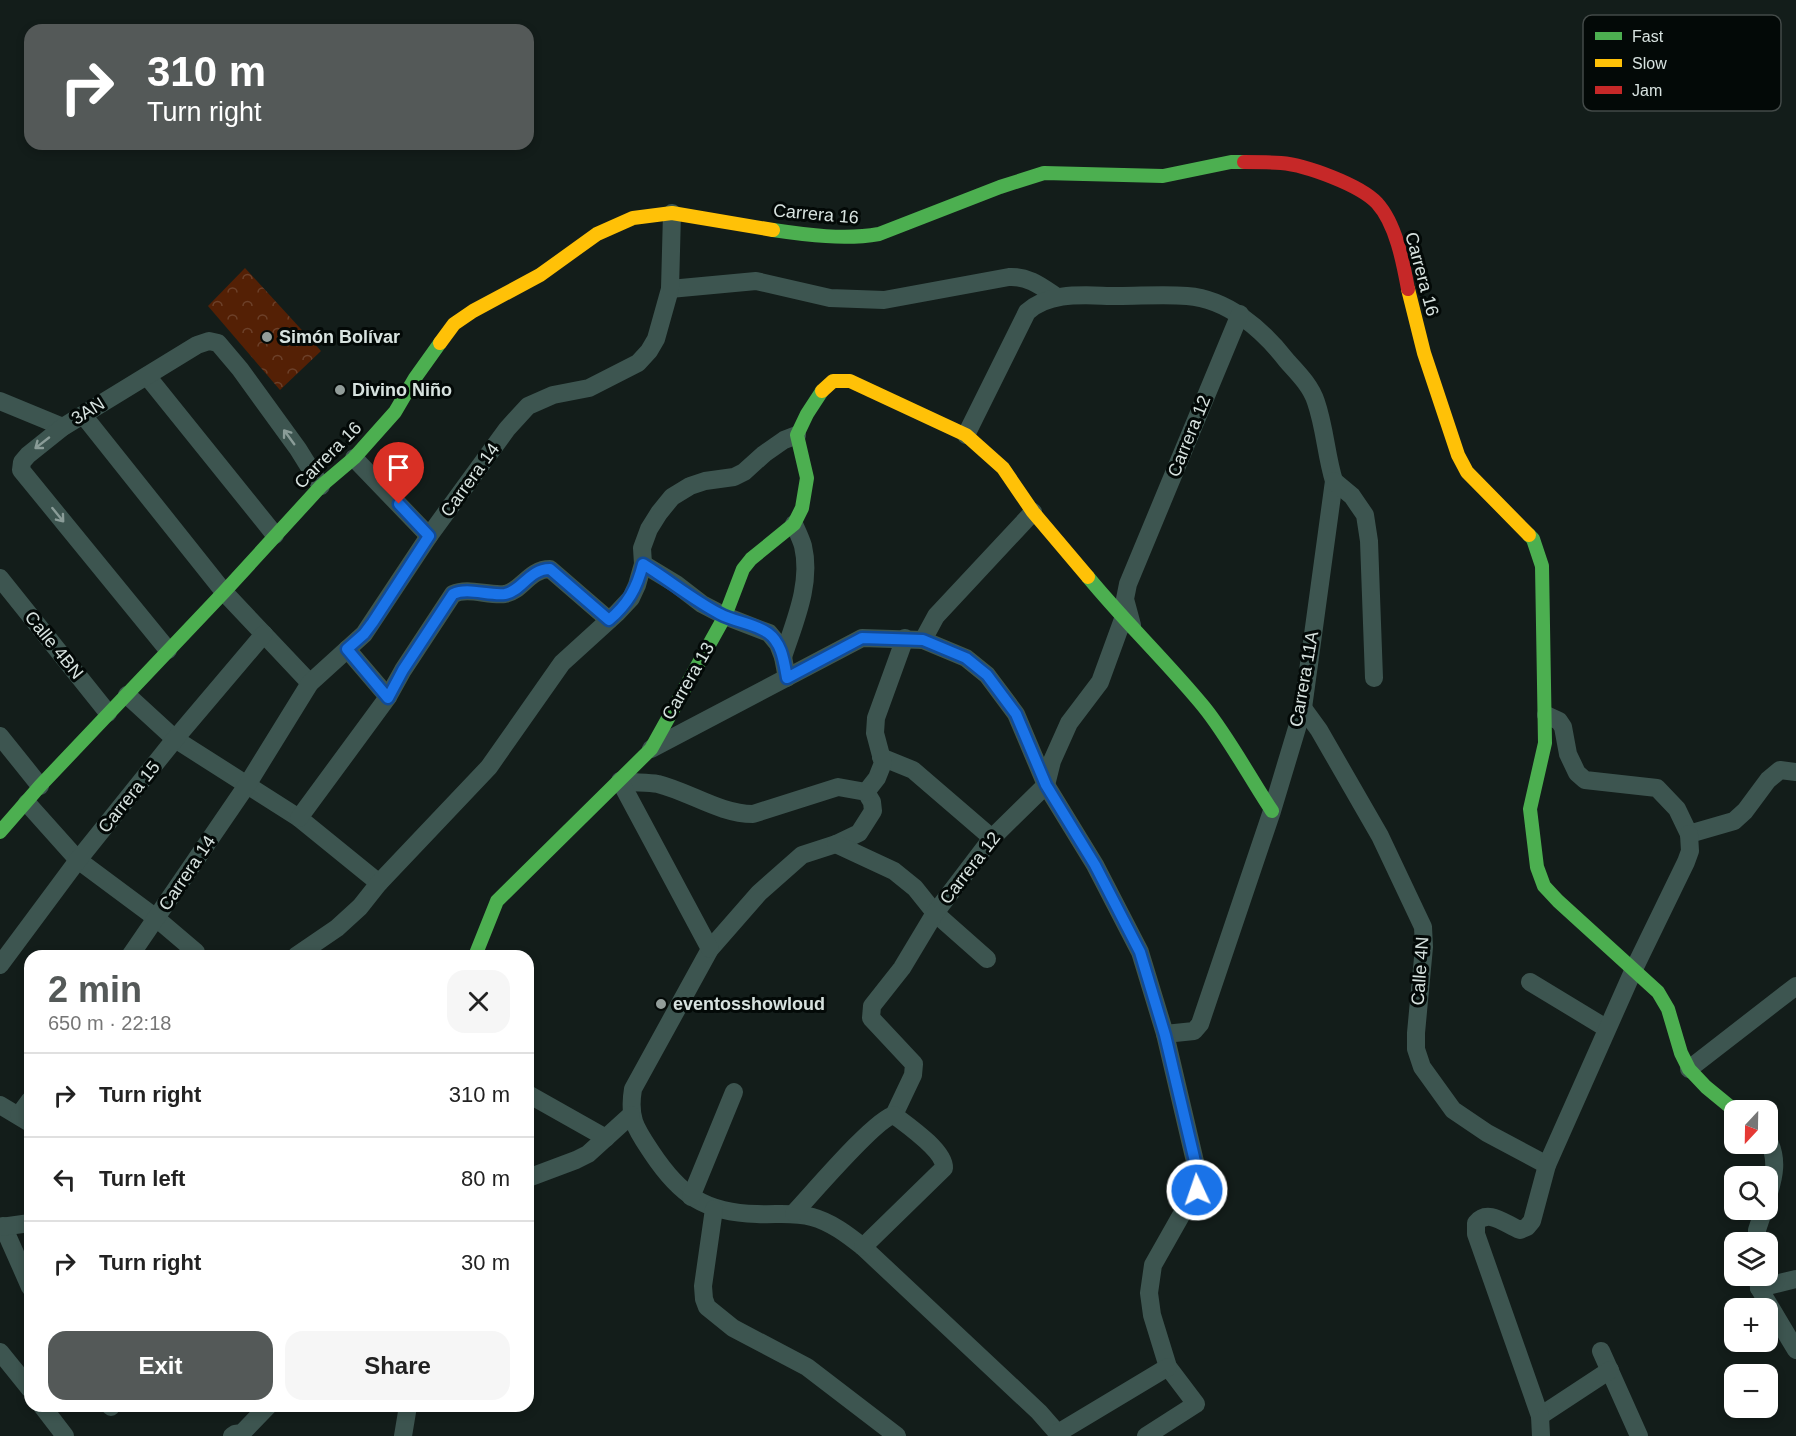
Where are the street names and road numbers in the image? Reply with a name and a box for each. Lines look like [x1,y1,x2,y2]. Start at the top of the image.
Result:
street label: Carrera 16 [772,200,860,228]
street label: Carrera 16 [1401,230,1443,318]
street label: Carrera 12 [1164,392,1214,480]
street label: 3AN [68,393,108,429]
street label: Carrera 16 [291,418,365,492]
street label: Carrera 14 [437,439,503,521]
street label: Calle 4BN [21,607,87,683]
street label: Carrera 11A [1286,630,1322,728]
street label: Carrera 13 [658,639,718,723]
street label: Carrera 15 [94,757,164,837]
street label: Carrera 12 [936,828,1004,908]
street label: Carrera 14 [155,832,219,914]
street label: Calle 4N [1408,936,1432,1006]

